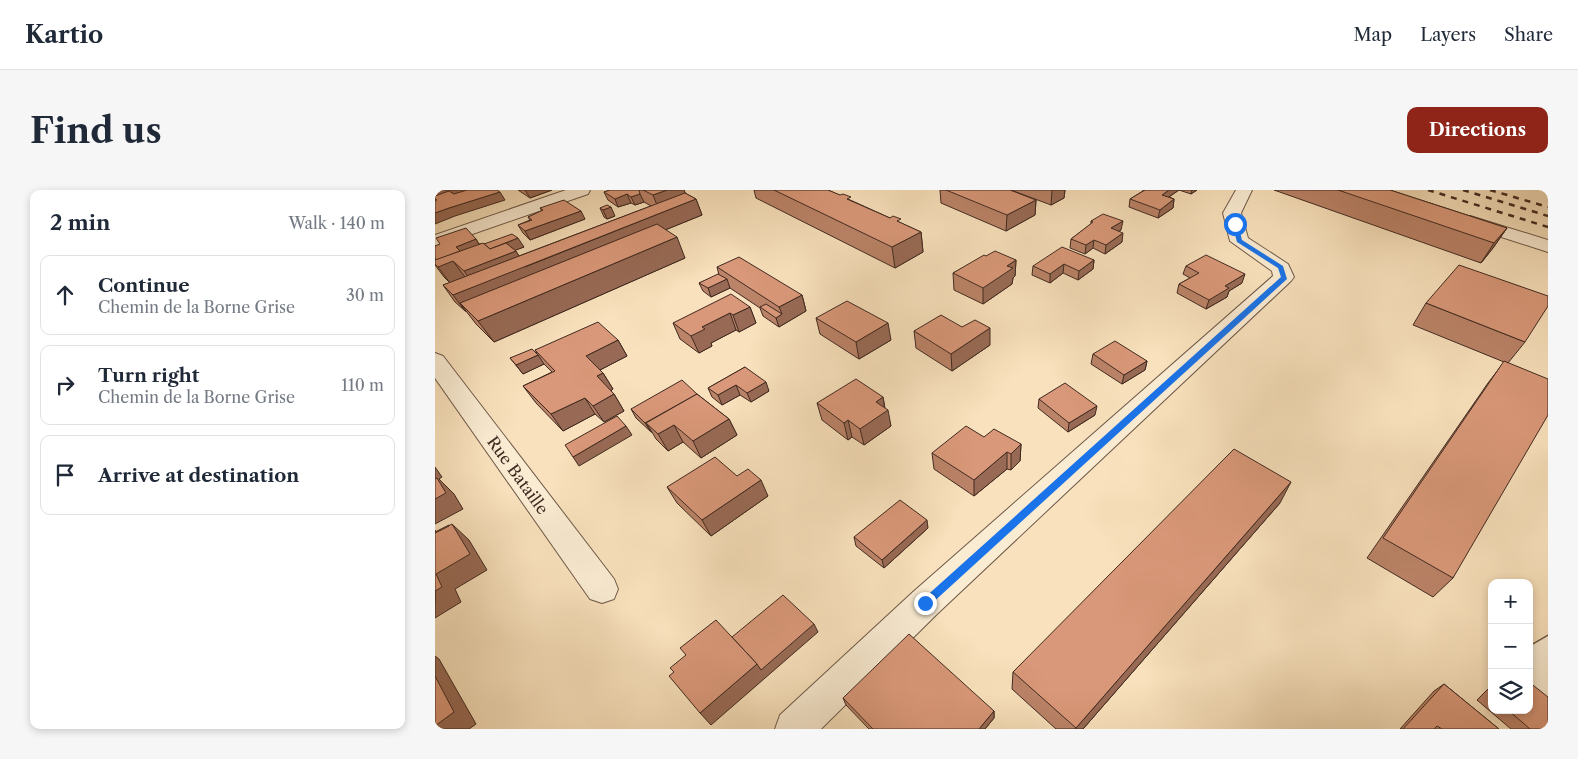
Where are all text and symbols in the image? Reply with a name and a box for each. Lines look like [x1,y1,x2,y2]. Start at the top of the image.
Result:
text: Kartio [25,20,103,49]
text: Map [1354,24,1392,46]
text: Layers [1420,24,1476,46]
text: Share [1504,24,1553,46]
button: Directions [1407,107,1548,153]
text: Find us [30,109,162,152]
text: 2 min [50,210,110,235]
text: Walk · 140 m [288,213,385,233]
route start [1224,213,1247,236]
text: Continue [98,274,190,297]
icon: ahead [51,281,79,309]
text: 30 m [346,285,384,305]
text: Chemin de la Borne Grise [98,297,295,317]
text: Turn right [98,364,199,387]
icon: right [51,371,79,399]
text: 110 m [341,375,384,395]
text: Chemin de la Borne Grise [98,387,295,407]
street label: Rue Bataille [483,432,553,518]
icon: arrive [51,461,79,489]
text: Arrive at destination [98,464,299,487]
map controls [1488,579,1533,714]
button: + [1488,579,1533,624]
route end [914,592,937,615]
button: − [1488,624,1533,669]
button: layers [1488,669,1533,714]

